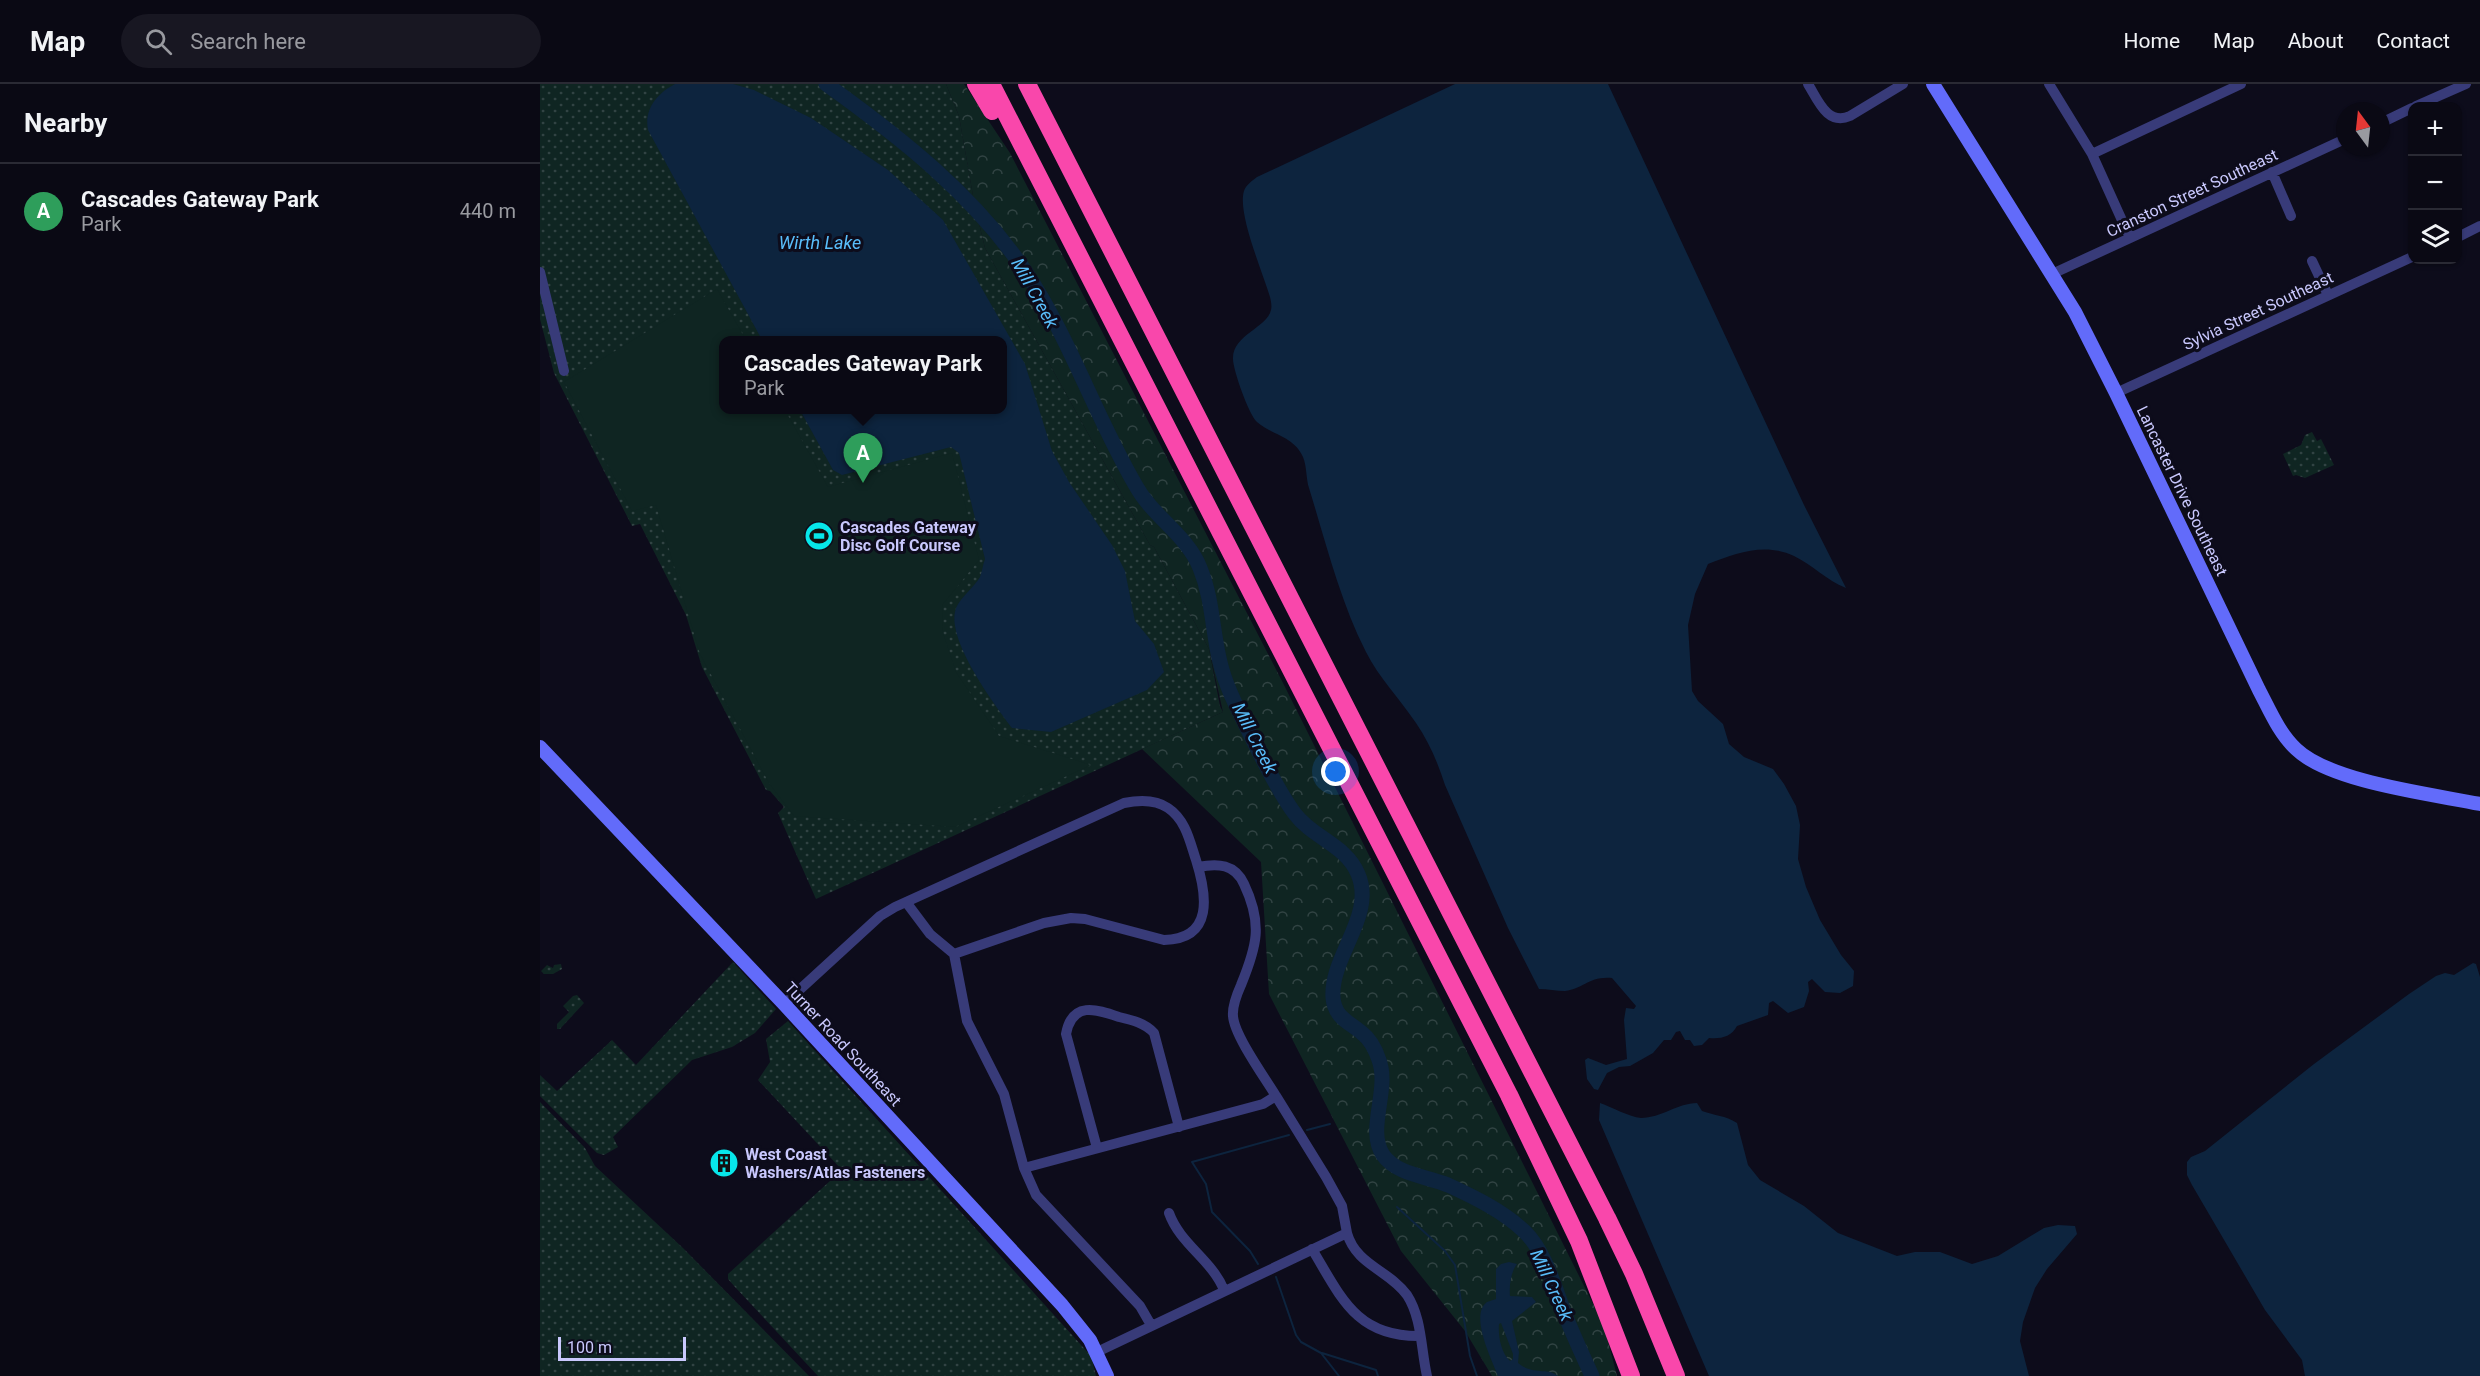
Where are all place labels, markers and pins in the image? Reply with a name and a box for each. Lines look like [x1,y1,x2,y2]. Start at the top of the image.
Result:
pin: A [844,434,882,483]
place label: Cascades Gateway Disc Golf Course [840,518,977,555]
sports icon: Cascades Gateway Disc Golf Course [803,520,835,552]
place label: West Coast Washers/Atlas Fasteners [745,1145,925,1182]
building icon: West Coast Washers/Atlas Fasteners [708,1147,740,1179]

